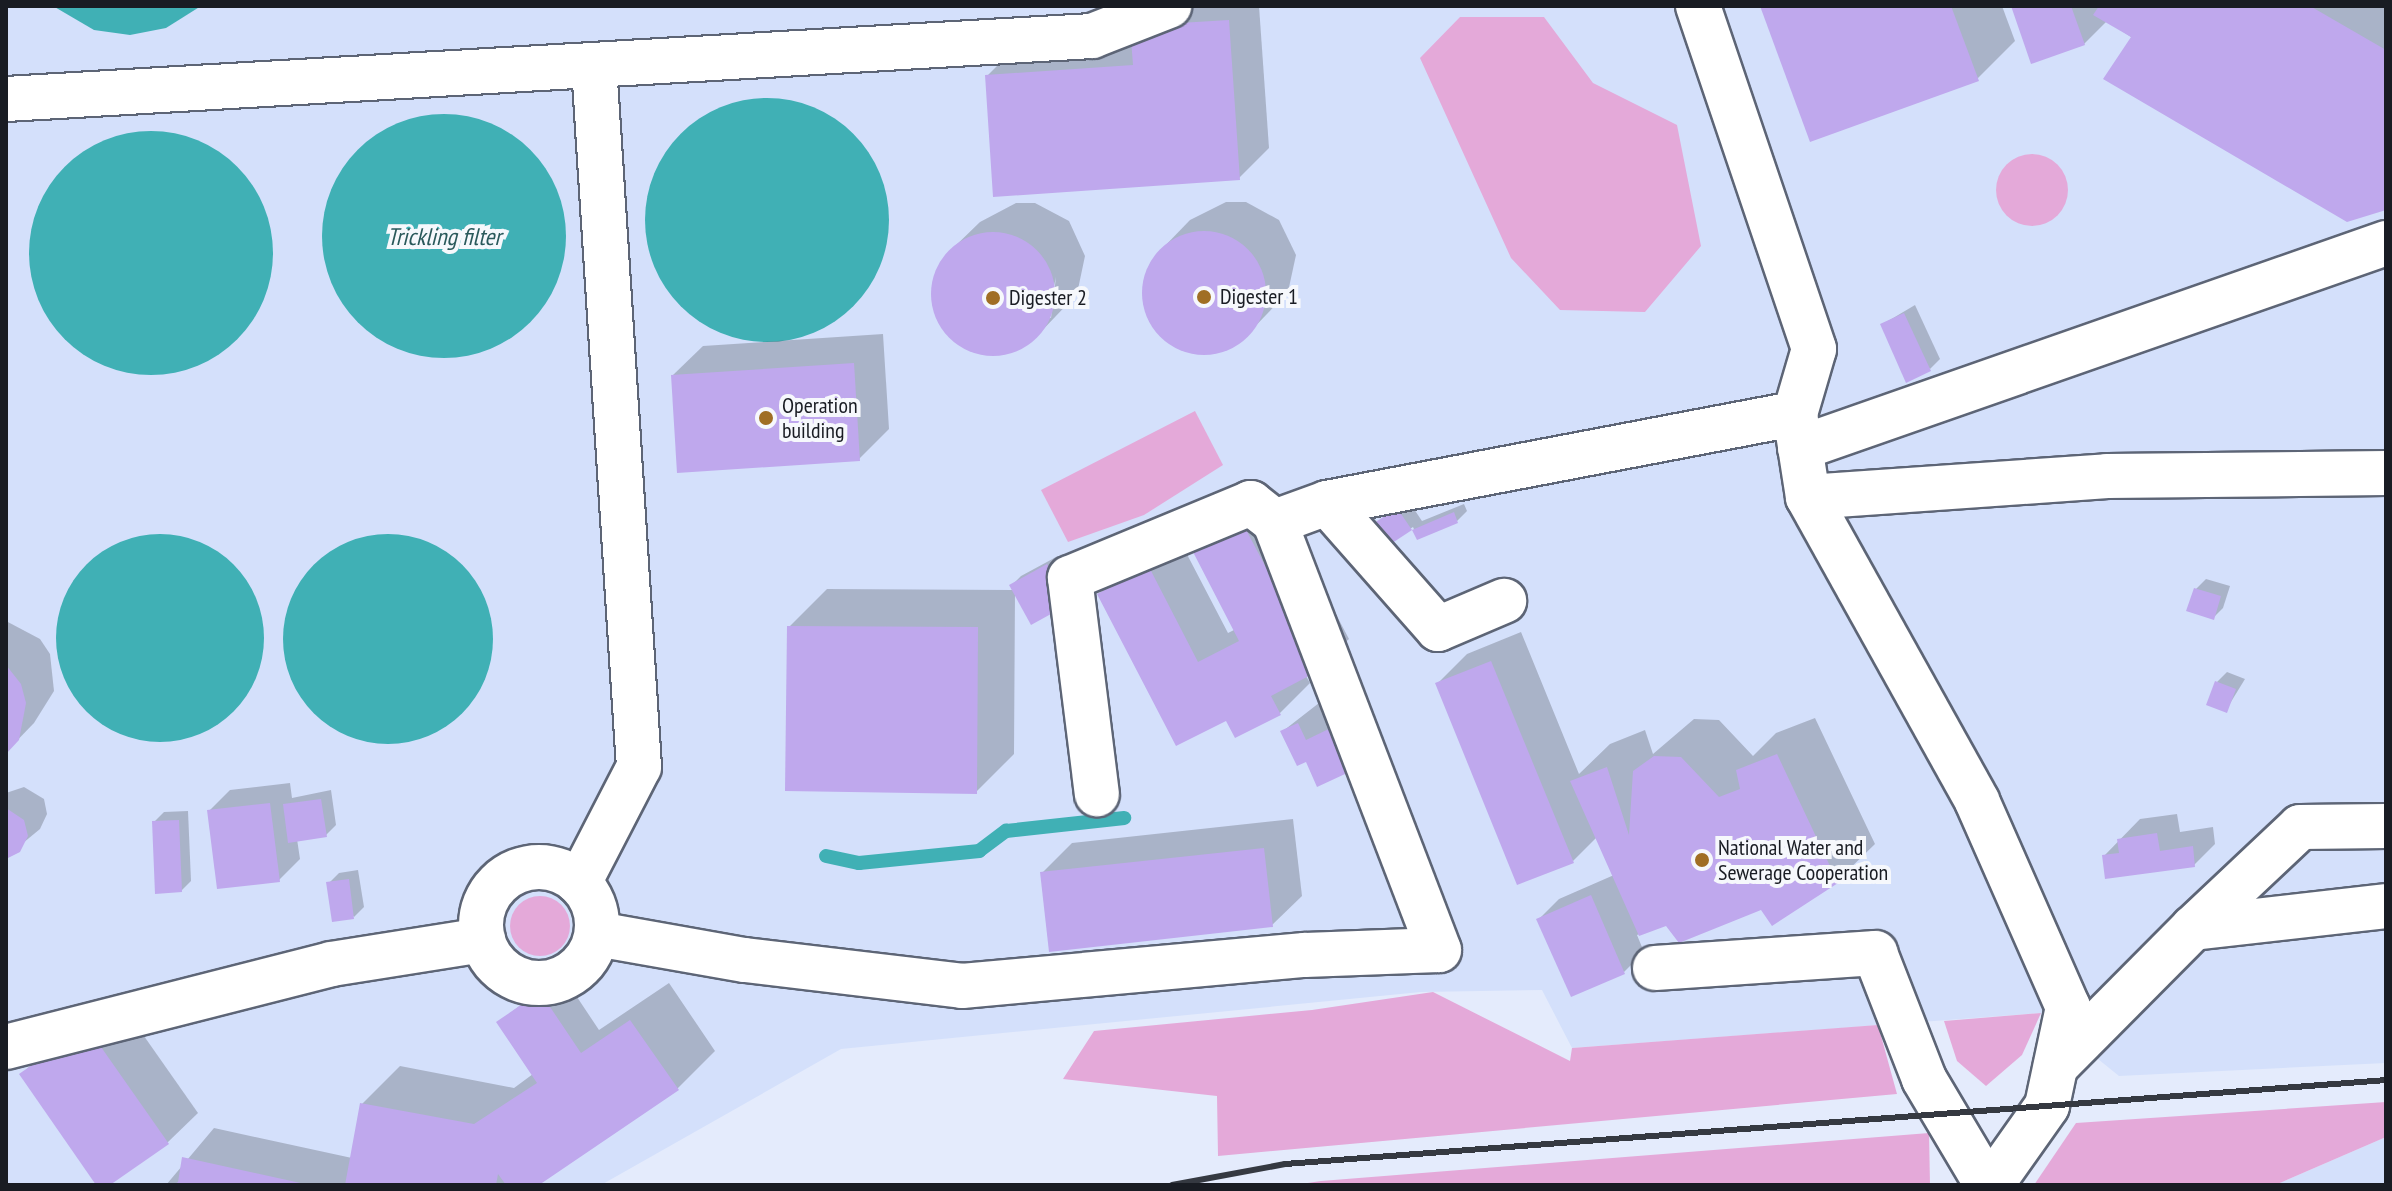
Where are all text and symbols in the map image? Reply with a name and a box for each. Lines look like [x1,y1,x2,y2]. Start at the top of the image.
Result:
water label: Trickling filter [387,223,501,251]
place label: Digester 1 [1220,284,1298,310]
place label: Digester 2 [1009,285,1087,311]
marker: Digester 1 [1195,288,1213,306]
marker: Digester 2 [984,289,1002,307]
place label: Operation building [782,392,858,444]
marker: Operation building [757,409,775,427]
place label: National Water and Sewerage Cooperation [1718,834,1888,886]
marker: National Water and Sewerage Cooperation [1693,851,1711,869]

